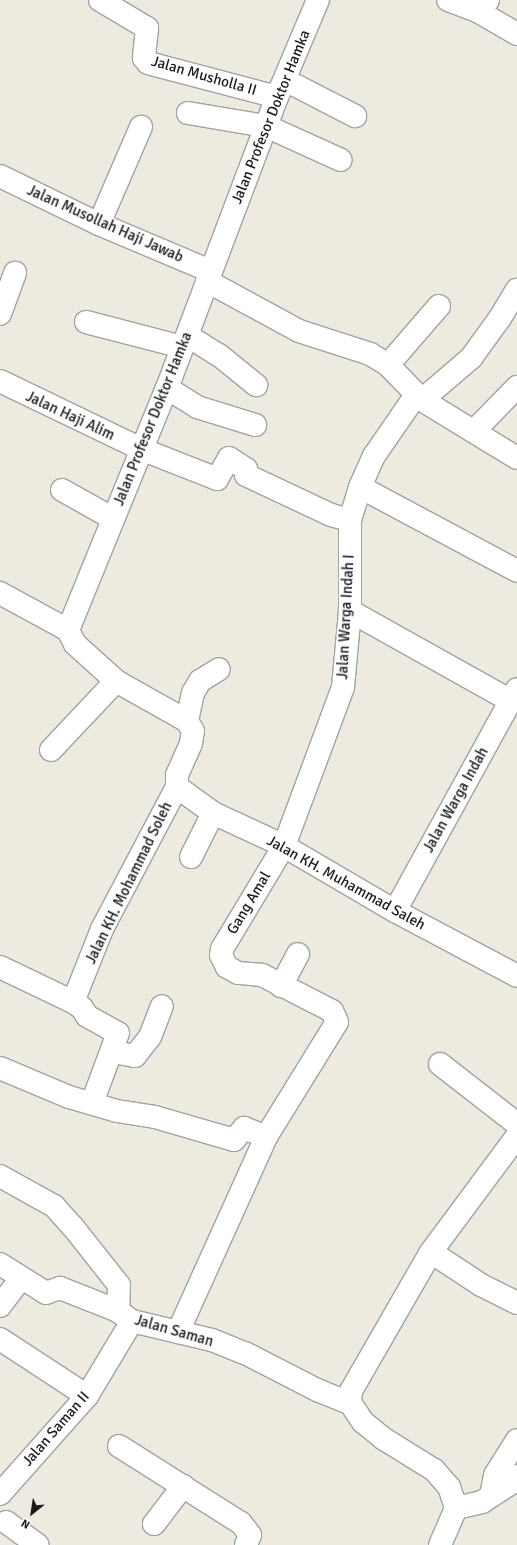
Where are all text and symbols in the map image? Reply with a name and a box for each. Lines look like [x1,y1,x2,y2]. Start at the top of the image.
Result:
street label: Jalan Profesor Doktor Hamka [228,27,314,207]
street label: Jalan Musholla II [149,52,259,100]
street label: Jalan Musollah Haji Jawab [24,181,186,267]
street label: Jalan Profesor Doktor Hamka [110,329,196,509]
street label: Jalan Haji Alim [23,388,117,444]
street label: Jalan Warga Indah I [334,554,358,680]
street label: Jalan Warga Indah [420,744,492,856]
street label: Jalan KH. Mohammad Soleh [82,799,176,967]
street label: Jalan KH. Muhammad Saleh [264,832,428,934]
street label: Gang Amal [223,868,275,938]
street label: Jalan Saman [133,1311,215,1351]
street label: Jalan Saman II [19,1388,93,1470]
north arrow [12,1493,52,1533]
text: N [19,1516,32,1531]

